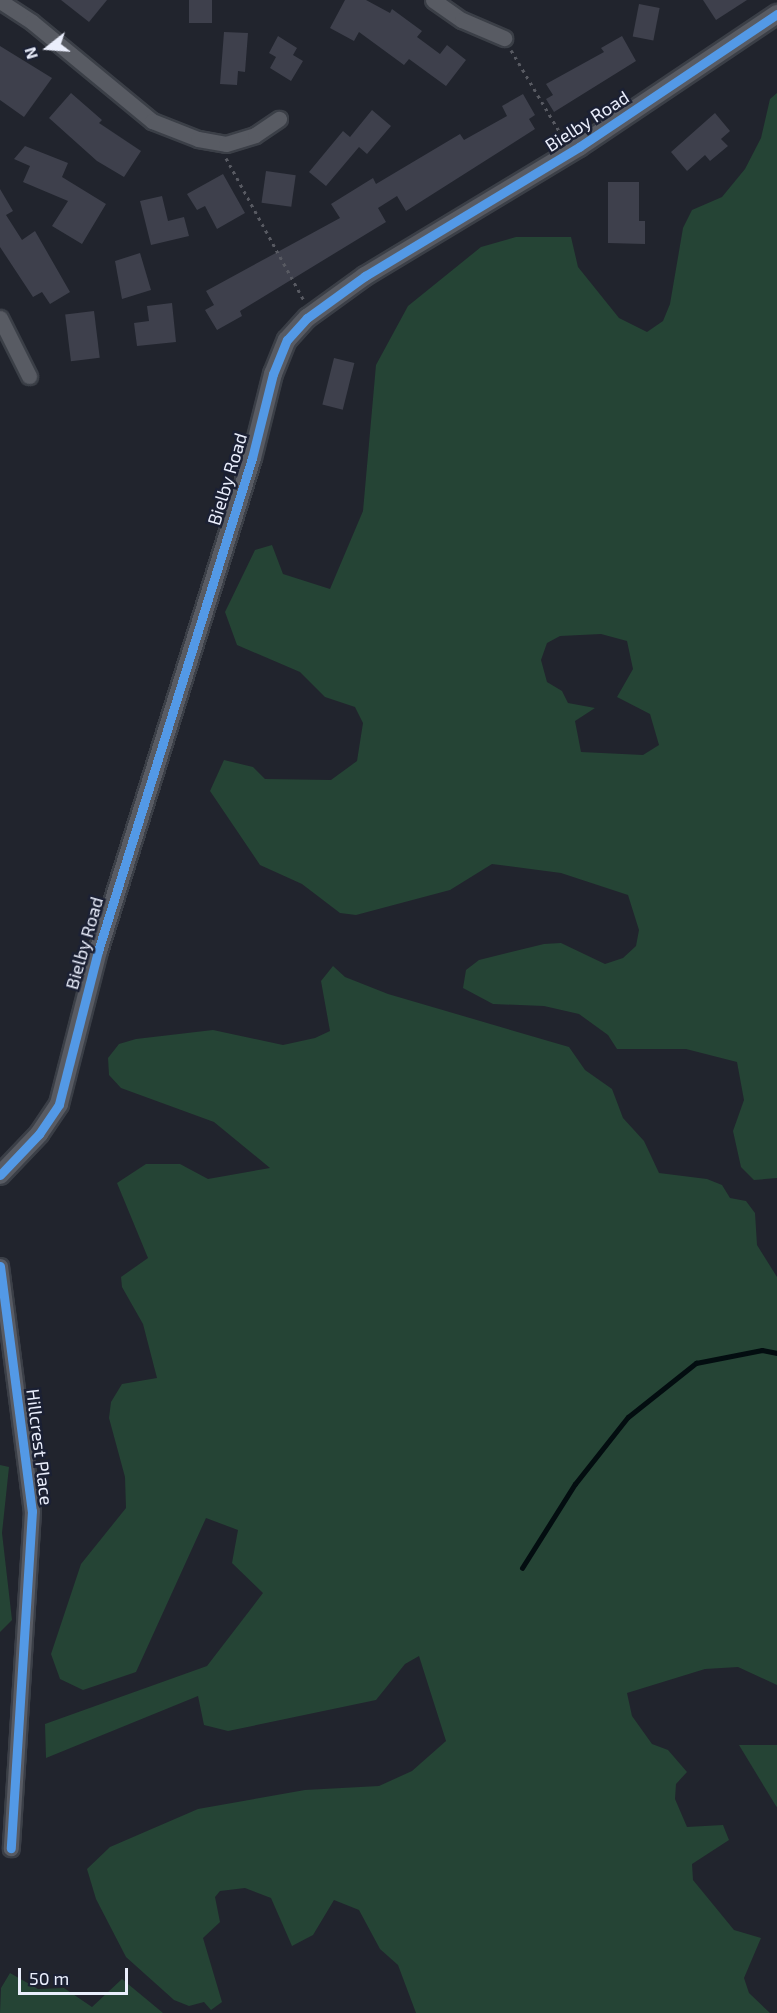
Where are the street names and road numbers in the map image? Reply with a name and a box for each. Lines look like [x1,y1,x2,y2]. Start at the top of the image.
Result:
street label: Bielby Road [541,86,633,156]
street label: Bielby Road [203,430,251,528]
street label: Bielby Road [60,894,108,992]
street label: Hillcrest Place [22,1388,58,1506]

